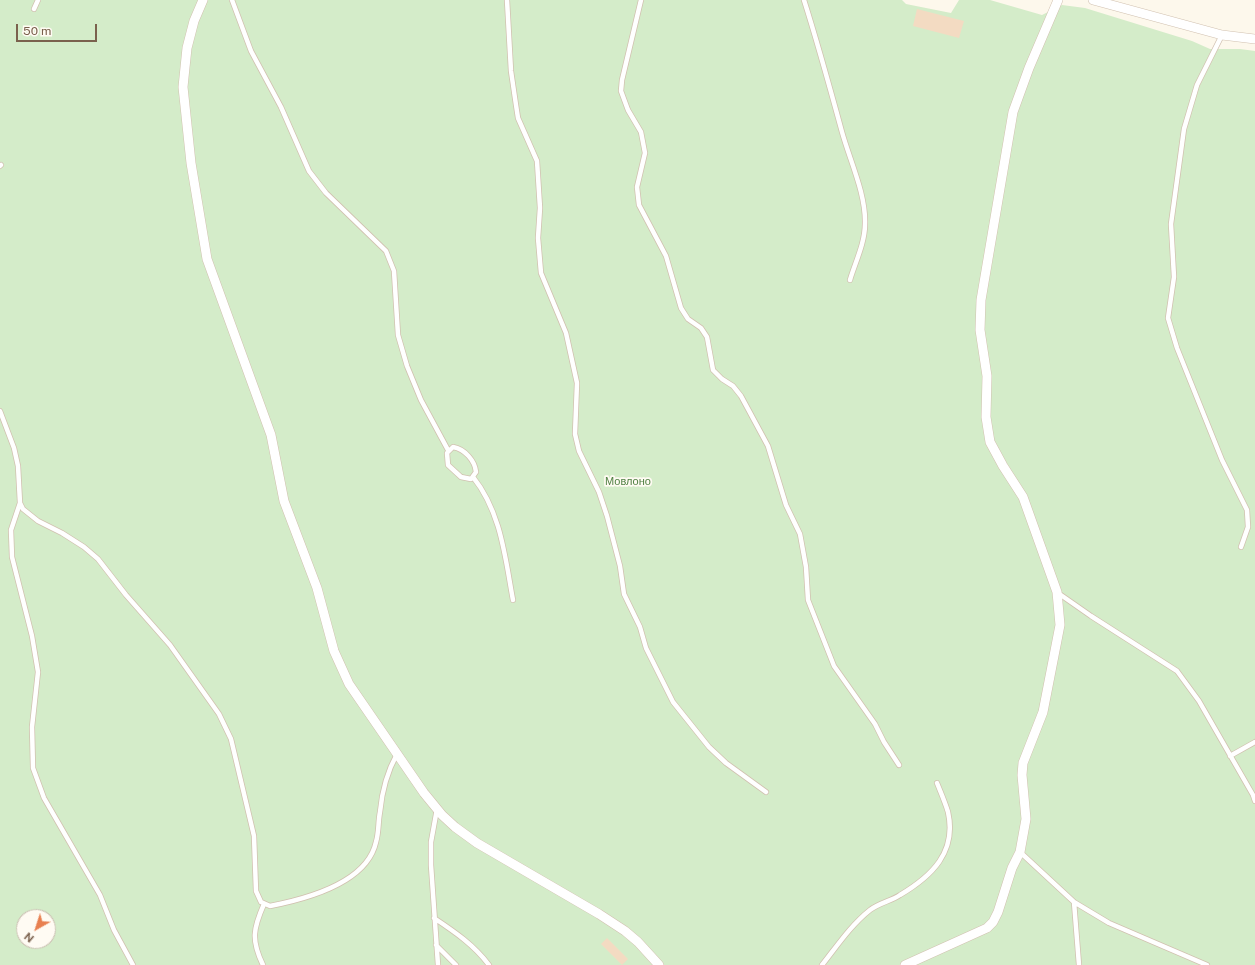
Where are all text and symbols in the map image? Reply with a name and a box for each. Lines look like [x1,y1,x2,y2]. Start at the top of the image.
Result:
scale bar [18,16,99,42]
text: 50 m [23,24,51,38]
park label: Мовлоно [605,475,651,489]
north arrow [16,909,56,949]
text: N [22,930,36,945]

